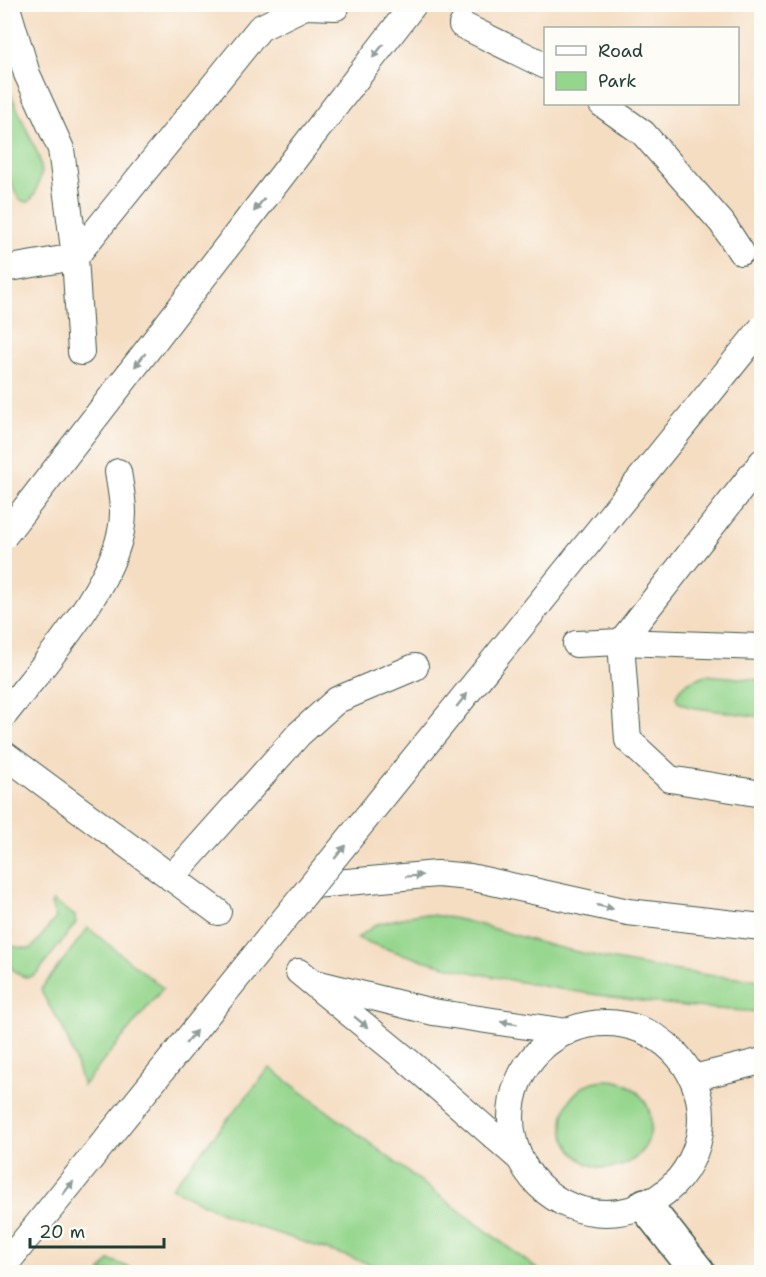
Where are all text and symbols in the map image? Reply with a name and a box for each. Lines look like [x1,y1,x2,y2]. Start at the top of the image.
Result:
legend [544,27,739,105]
text: Road [598,39,643,63]
one-way arrow [372,43,385,59]
text: Park [598,69,637,93]
one-way arrow [254,198,266,213]
one-way arrow [135,352,147,367]
one-way arrow [455,693,467,708]
one-way arrow [333,845,345,860]
one-way arrow [404,871,423,881]
one-way arrow [596,903,614,913]
one-way arrow [353,1015,368,1027]
one-way arrow [499,1018,518,1027]
one-way arrow [184,1029,197,1045]
one-way arrow [61,1180,74,1196]
scale bar [30,1211,164,1249]
text: 20 m [39,1220,85,1244]

